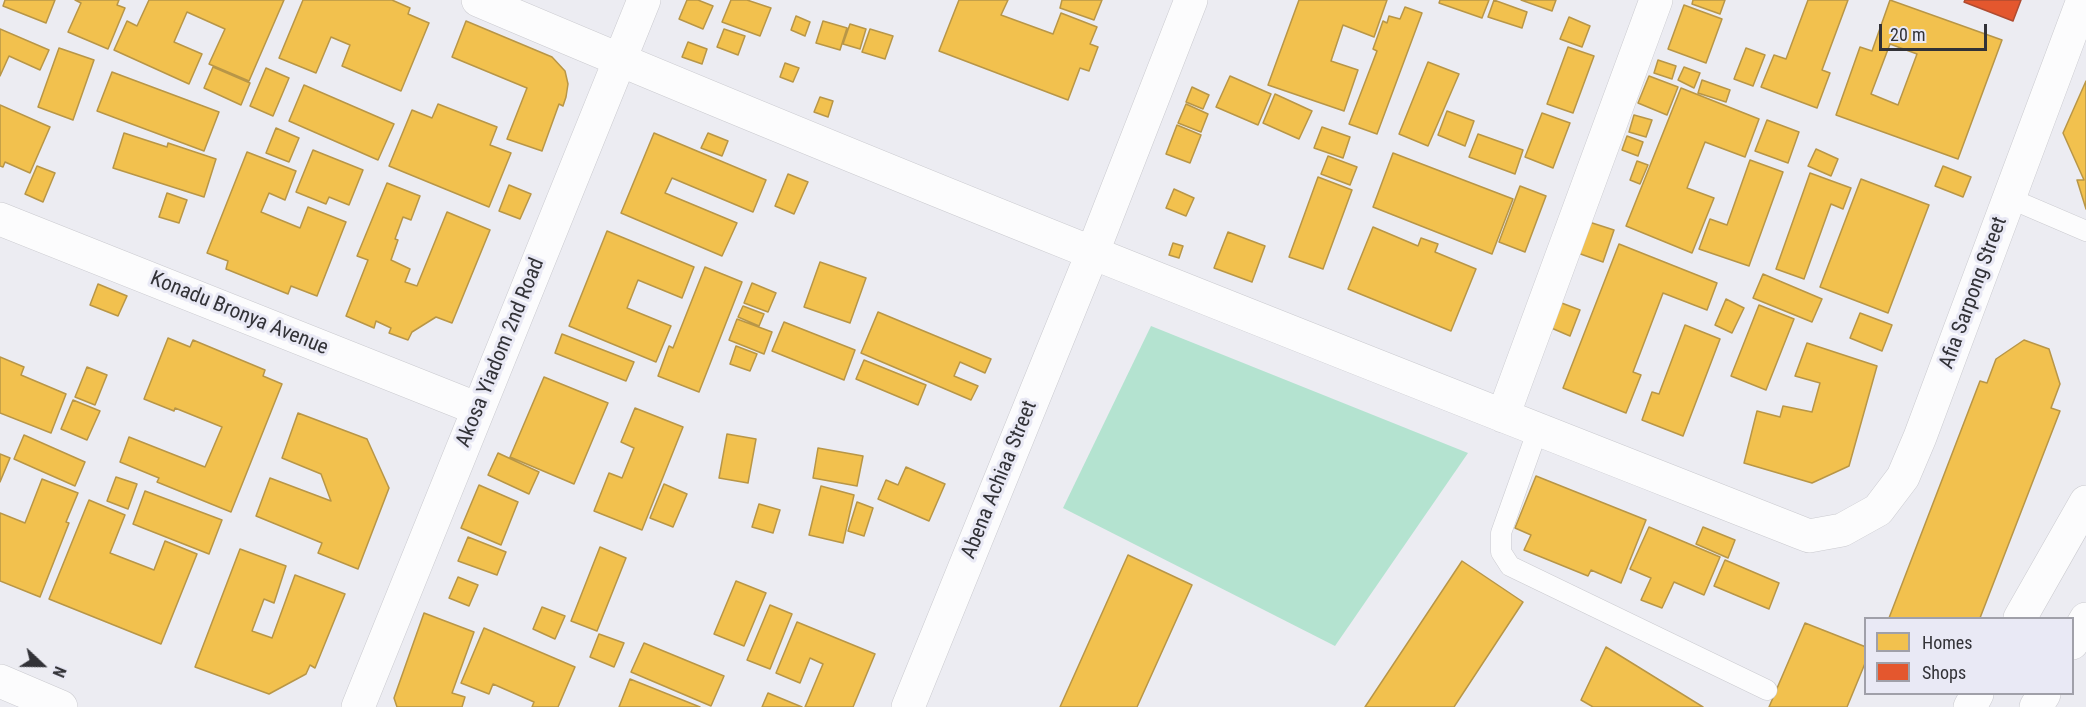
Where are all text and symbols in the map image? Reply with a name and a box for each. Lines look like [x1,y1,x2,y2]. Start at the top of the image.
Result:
scale bar [1882,12,1990,50]
text: 20 m [1890,24,1925,45]
street label: Afia Sarpong Street [1935,213,2013,373]
street label: Akosa Yiadom 2nd Road [451,255,551,451]
street label: Konadu Bronya Avenue [146,267,332,361]
street label: Abena Achiaa Street [957,397,1043,563]
legend [1864,617,2074,695]
text: Homes [1922,632,1972,653]
north arrow [12,635,72,695]
text: Shops [1922,662,1966,683]
text: N [49,664,70,680]

